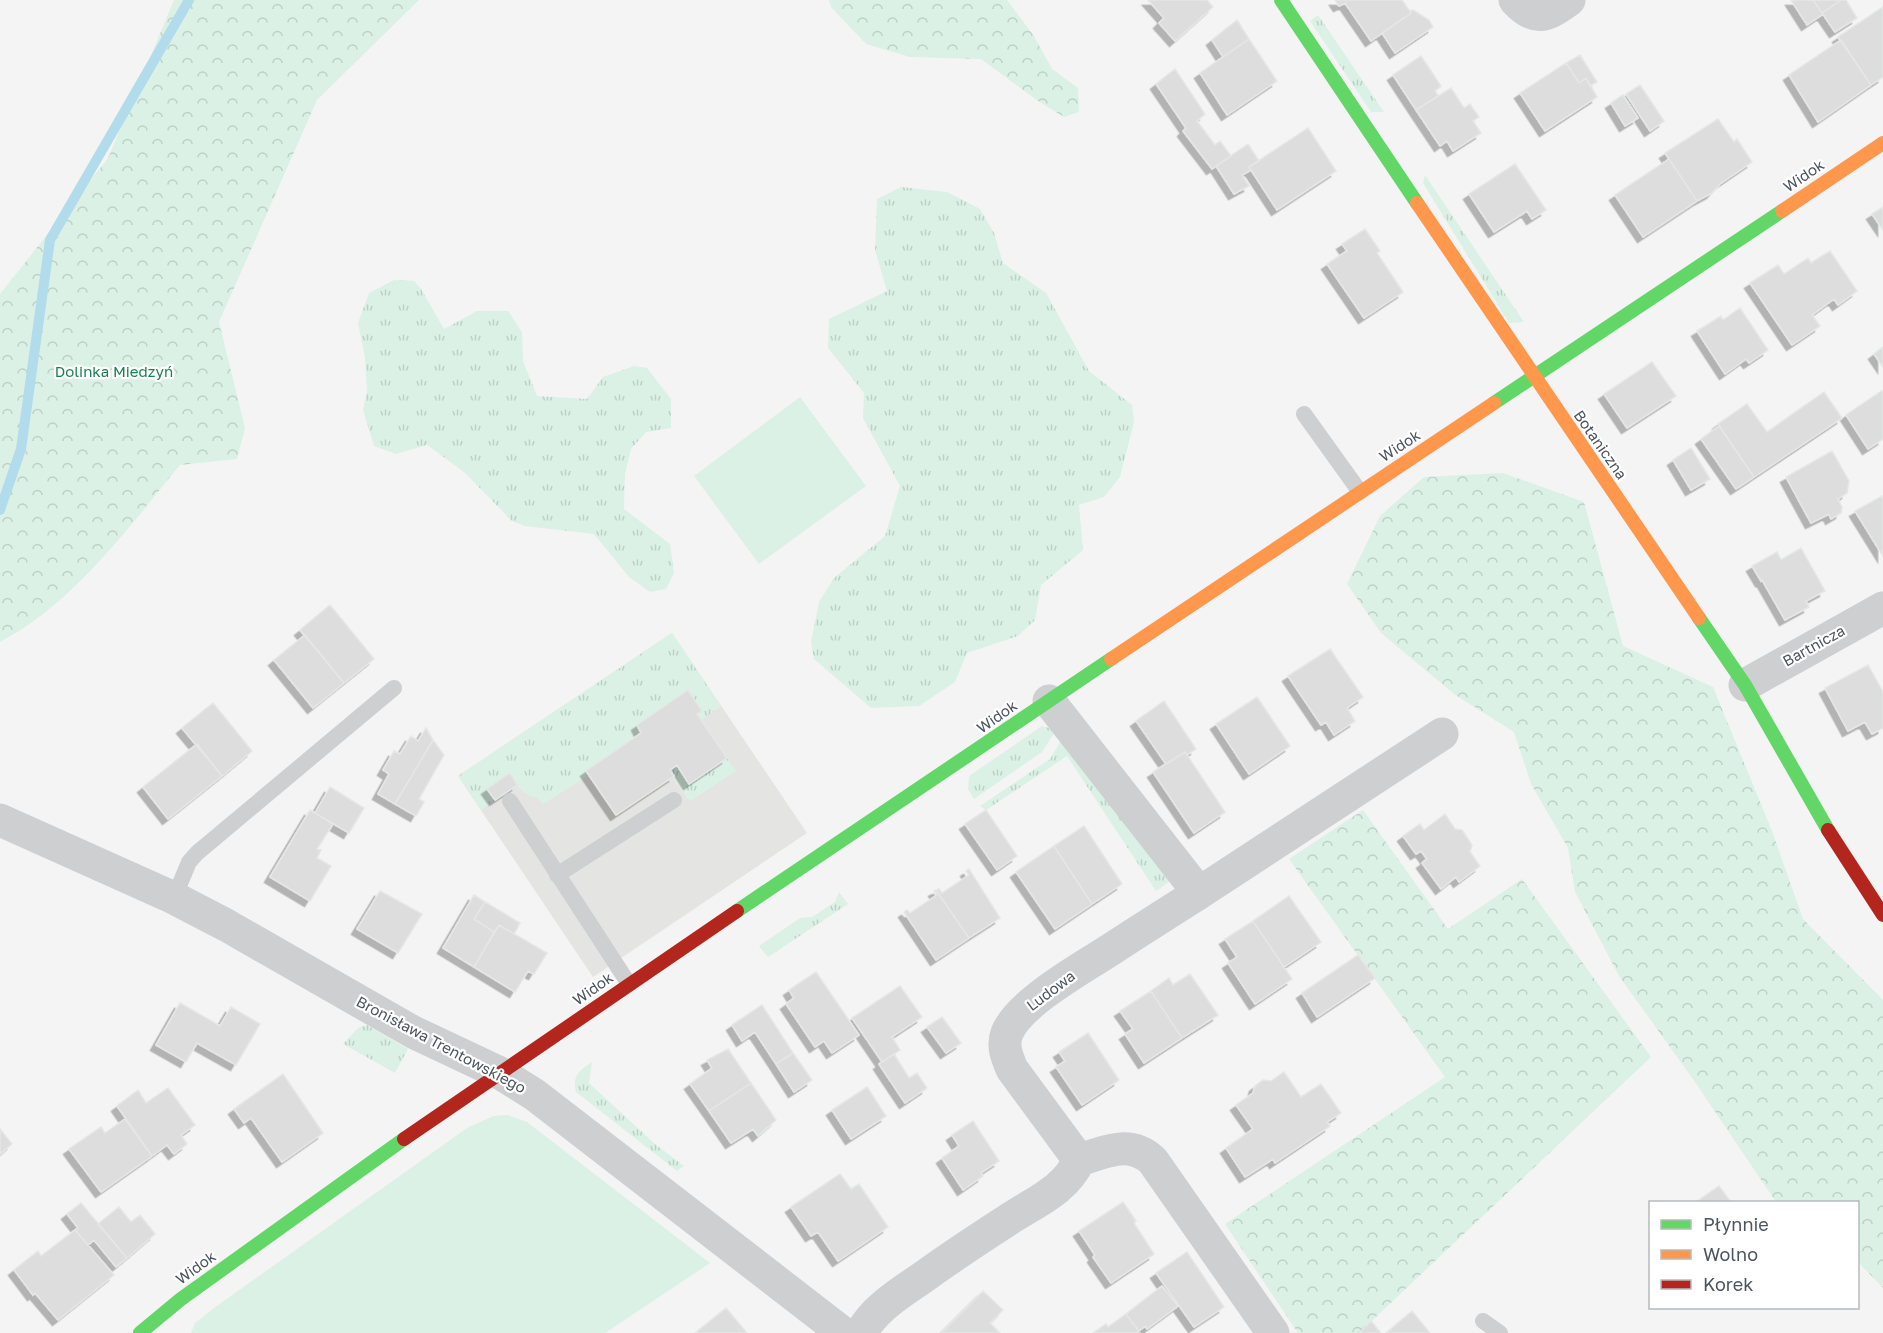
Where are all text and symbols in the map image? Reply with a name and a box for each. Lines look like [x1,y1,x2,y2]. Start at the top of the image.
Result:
street label: Widok [1780,155,1828,195]
park label: Dolinka Miedzyń [55,362,173,380]
street label: Botaniczna [1570,406,1631,482]
street label: Widok [1376,425,1424,465]
street label: Bartnicza [1779,621,1848,670]
street label: Widok [973,696,1020,736]
street label: Ludowa [1023,966,1078,1014]
street label: Widok [569,968,616,1008]
street label: Bronisława Trentowskiego [354,992,529,1096]
legend [1649,1201,1859,1309]
text: Płynnie [1703,1213,1769,1235]
text: Wolno [1703,1243,1758,1265]
street label: Widok [172,1246,219,1288]
text: Korek [1703,1273,1753,1295]

